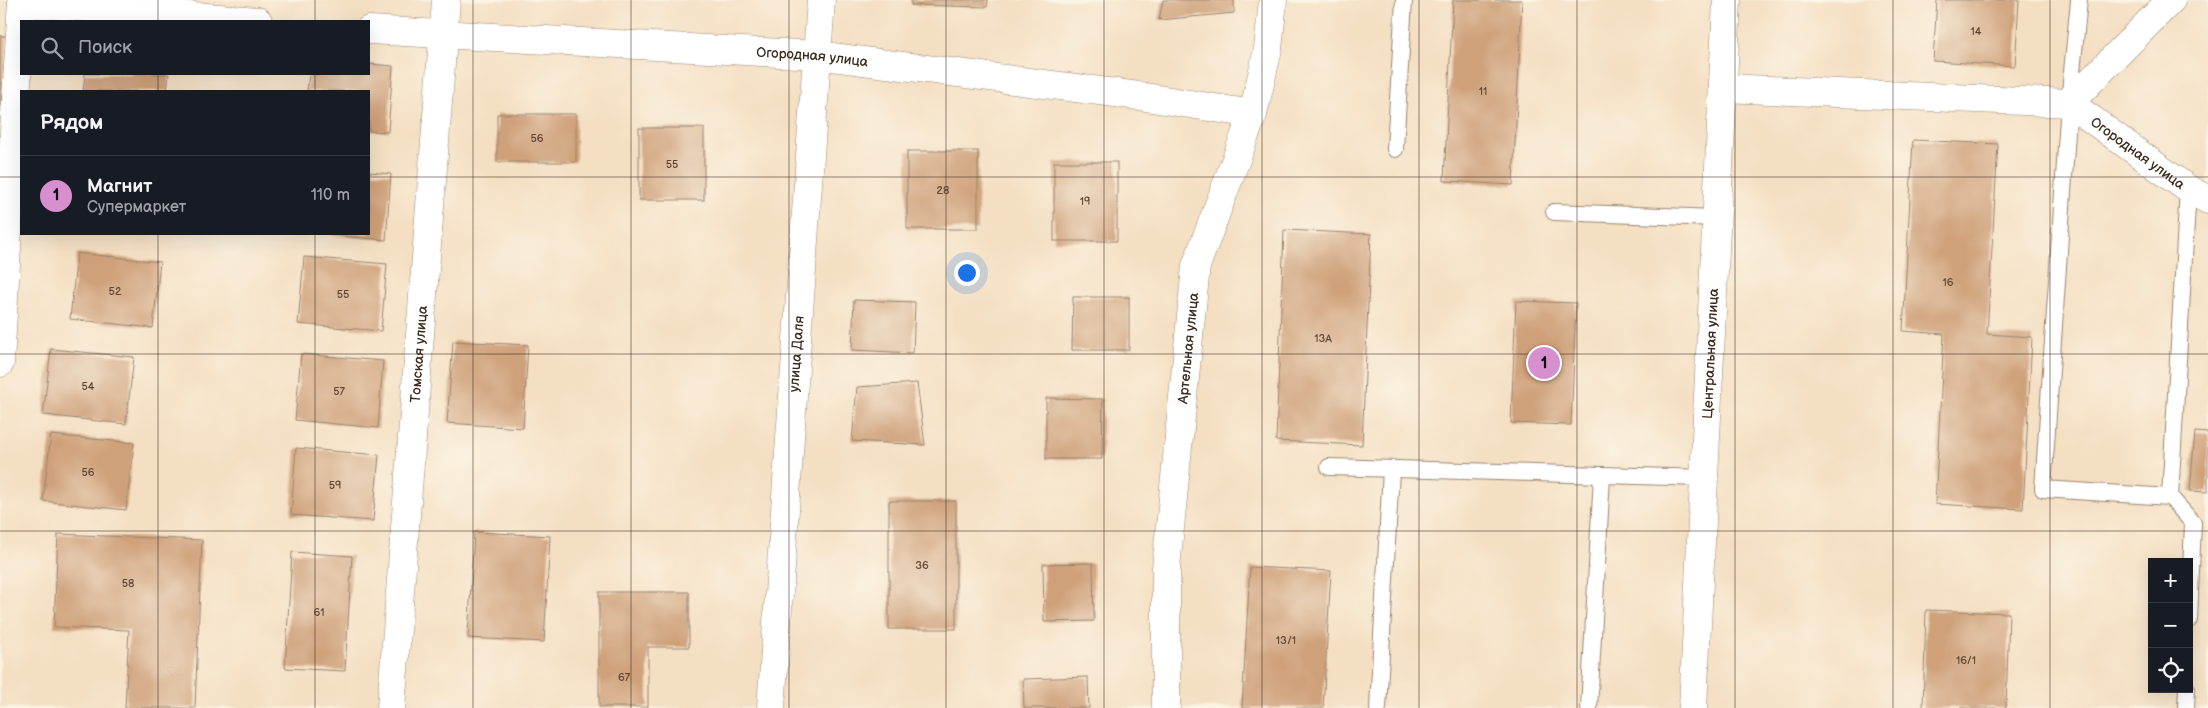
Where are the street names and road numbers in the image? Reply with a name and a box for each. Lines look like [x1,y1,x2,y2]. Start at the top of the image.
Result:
street label: Огородная улица [756,43,870,70]
street label: Огородная улица [2087,113,2189,193]
street label: Центральная улица [1698,287,1722,419]
street label: Артельная улица [1174,291,1202,406]
street label: Томская улица [406,304,431,403]
street label: улица Даля [785,315,807,393]

